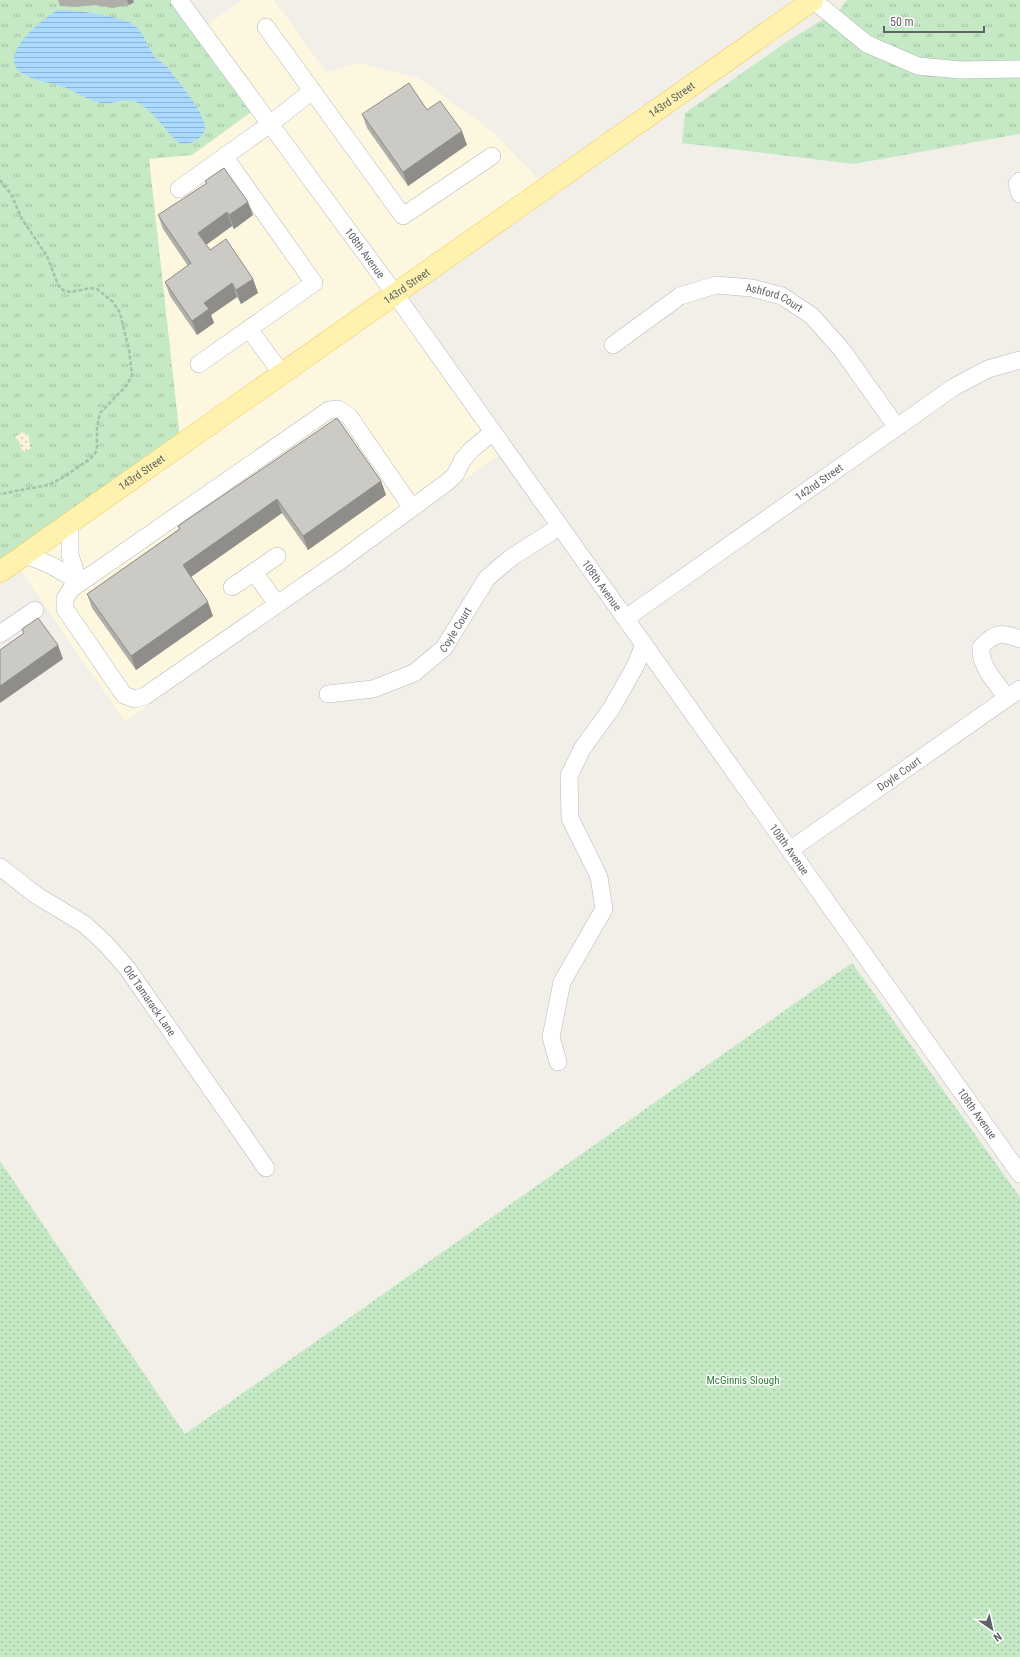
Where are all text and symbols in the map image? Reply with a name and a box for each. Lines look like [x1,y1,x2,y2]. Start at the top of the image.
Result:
scale bar [884,8,984,34]
text: 50 m [890,15,914,29]
street label: 143rd Street [646,79,697,121]
street label: 108th Avenue [342,226,387,281]
street label: 143rd Street [381,266,432,307]
street label: Ashford Court [745,282,805,315]
street label: 143rd Street [116,452,167,494]
street label: 142nd Street [793,461,846,504]
street label: 108th Avenue [579,558,624,613]
street label: Coyle Court [437,605,475,656]
street label: Doyle Court [875,754,924,794]
street label: 108th Avenue [767,822,811,878]
street label: Old Tamarack Lane [120,963,178,1039]
street label: 108th Avenue [954,1086,999,1142]
park label: McGinnis Slough [707,1374,779,1387]
north arrow [972,1609,1012,1649]
text: N [991,1630,1004,1644]

